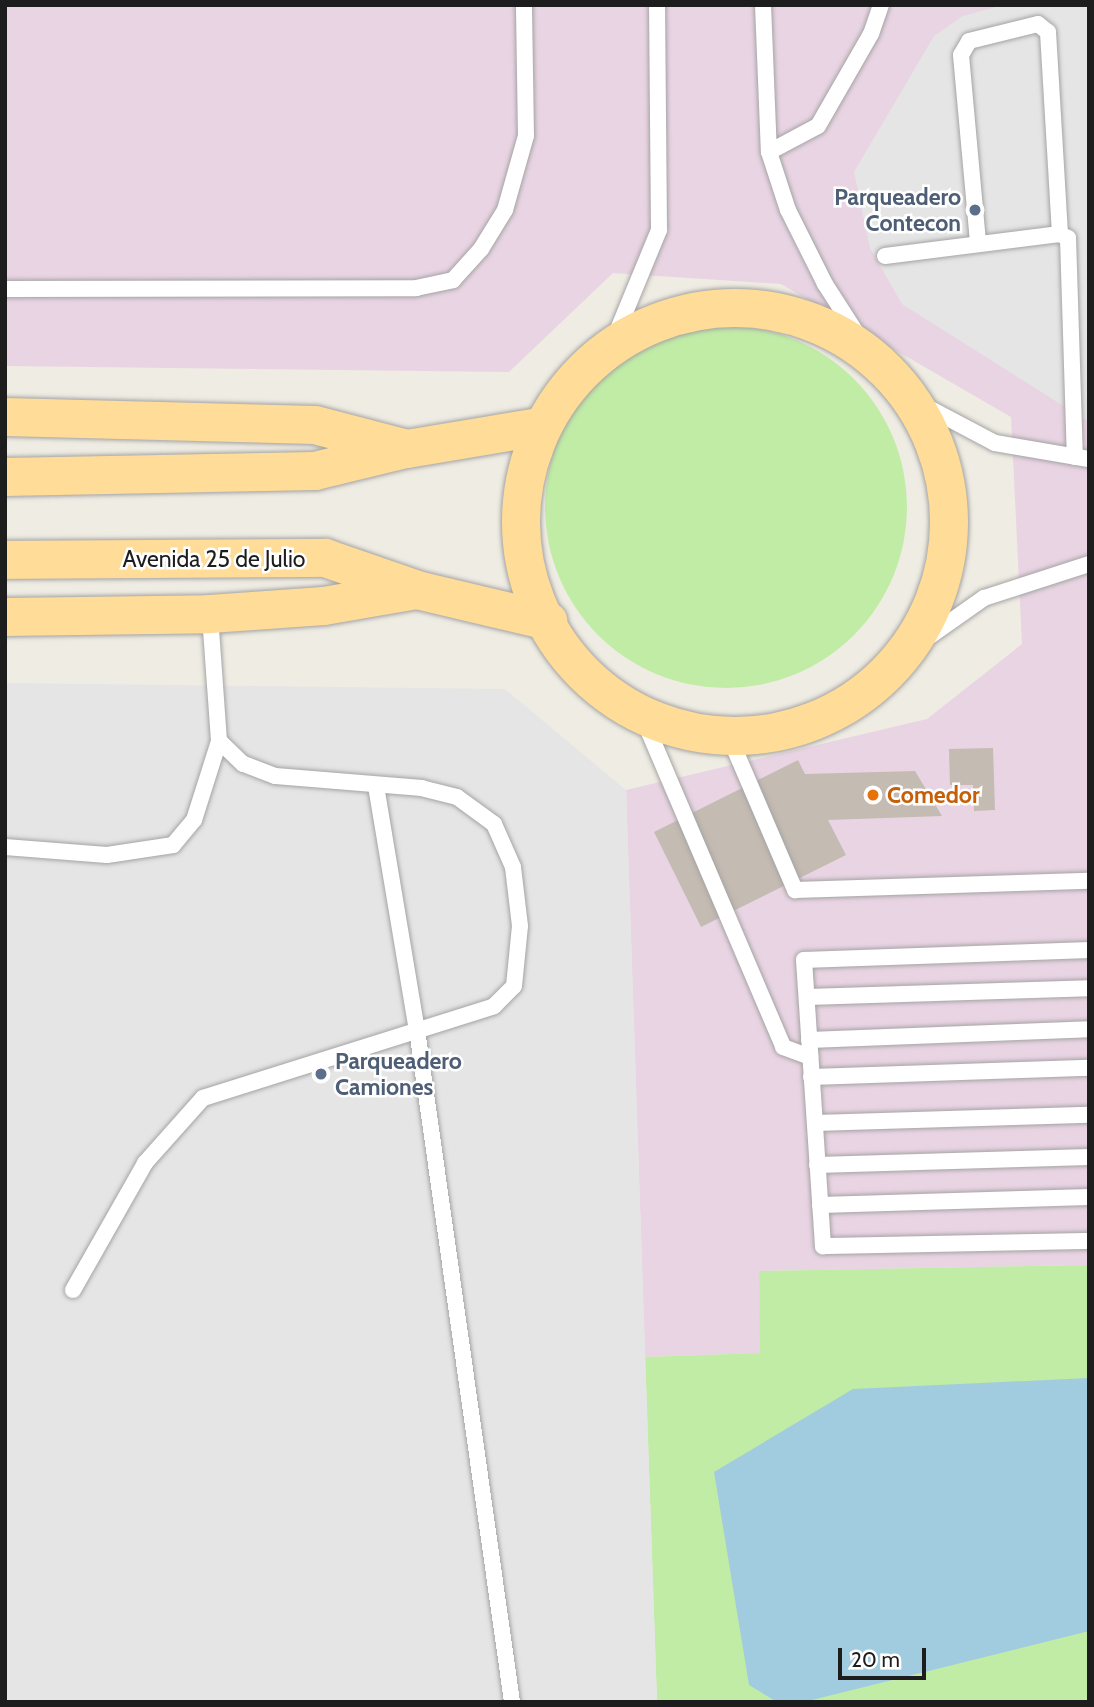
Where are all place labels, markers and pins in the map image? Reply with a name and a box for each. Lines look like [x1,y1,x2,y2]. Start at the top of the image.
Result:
place label: Parqueadero Contecon [834,183,961,237]
marker: Parqueadero Contecon [967,202,983,218]
place label: Comedor [887,781,980,809]
marker: Comedor [865,787,881,803]
place label: Parqueadero Camiones [335,1047,462,1101]
marker: Parqueadero Camiones [313,1066,329,1082]

